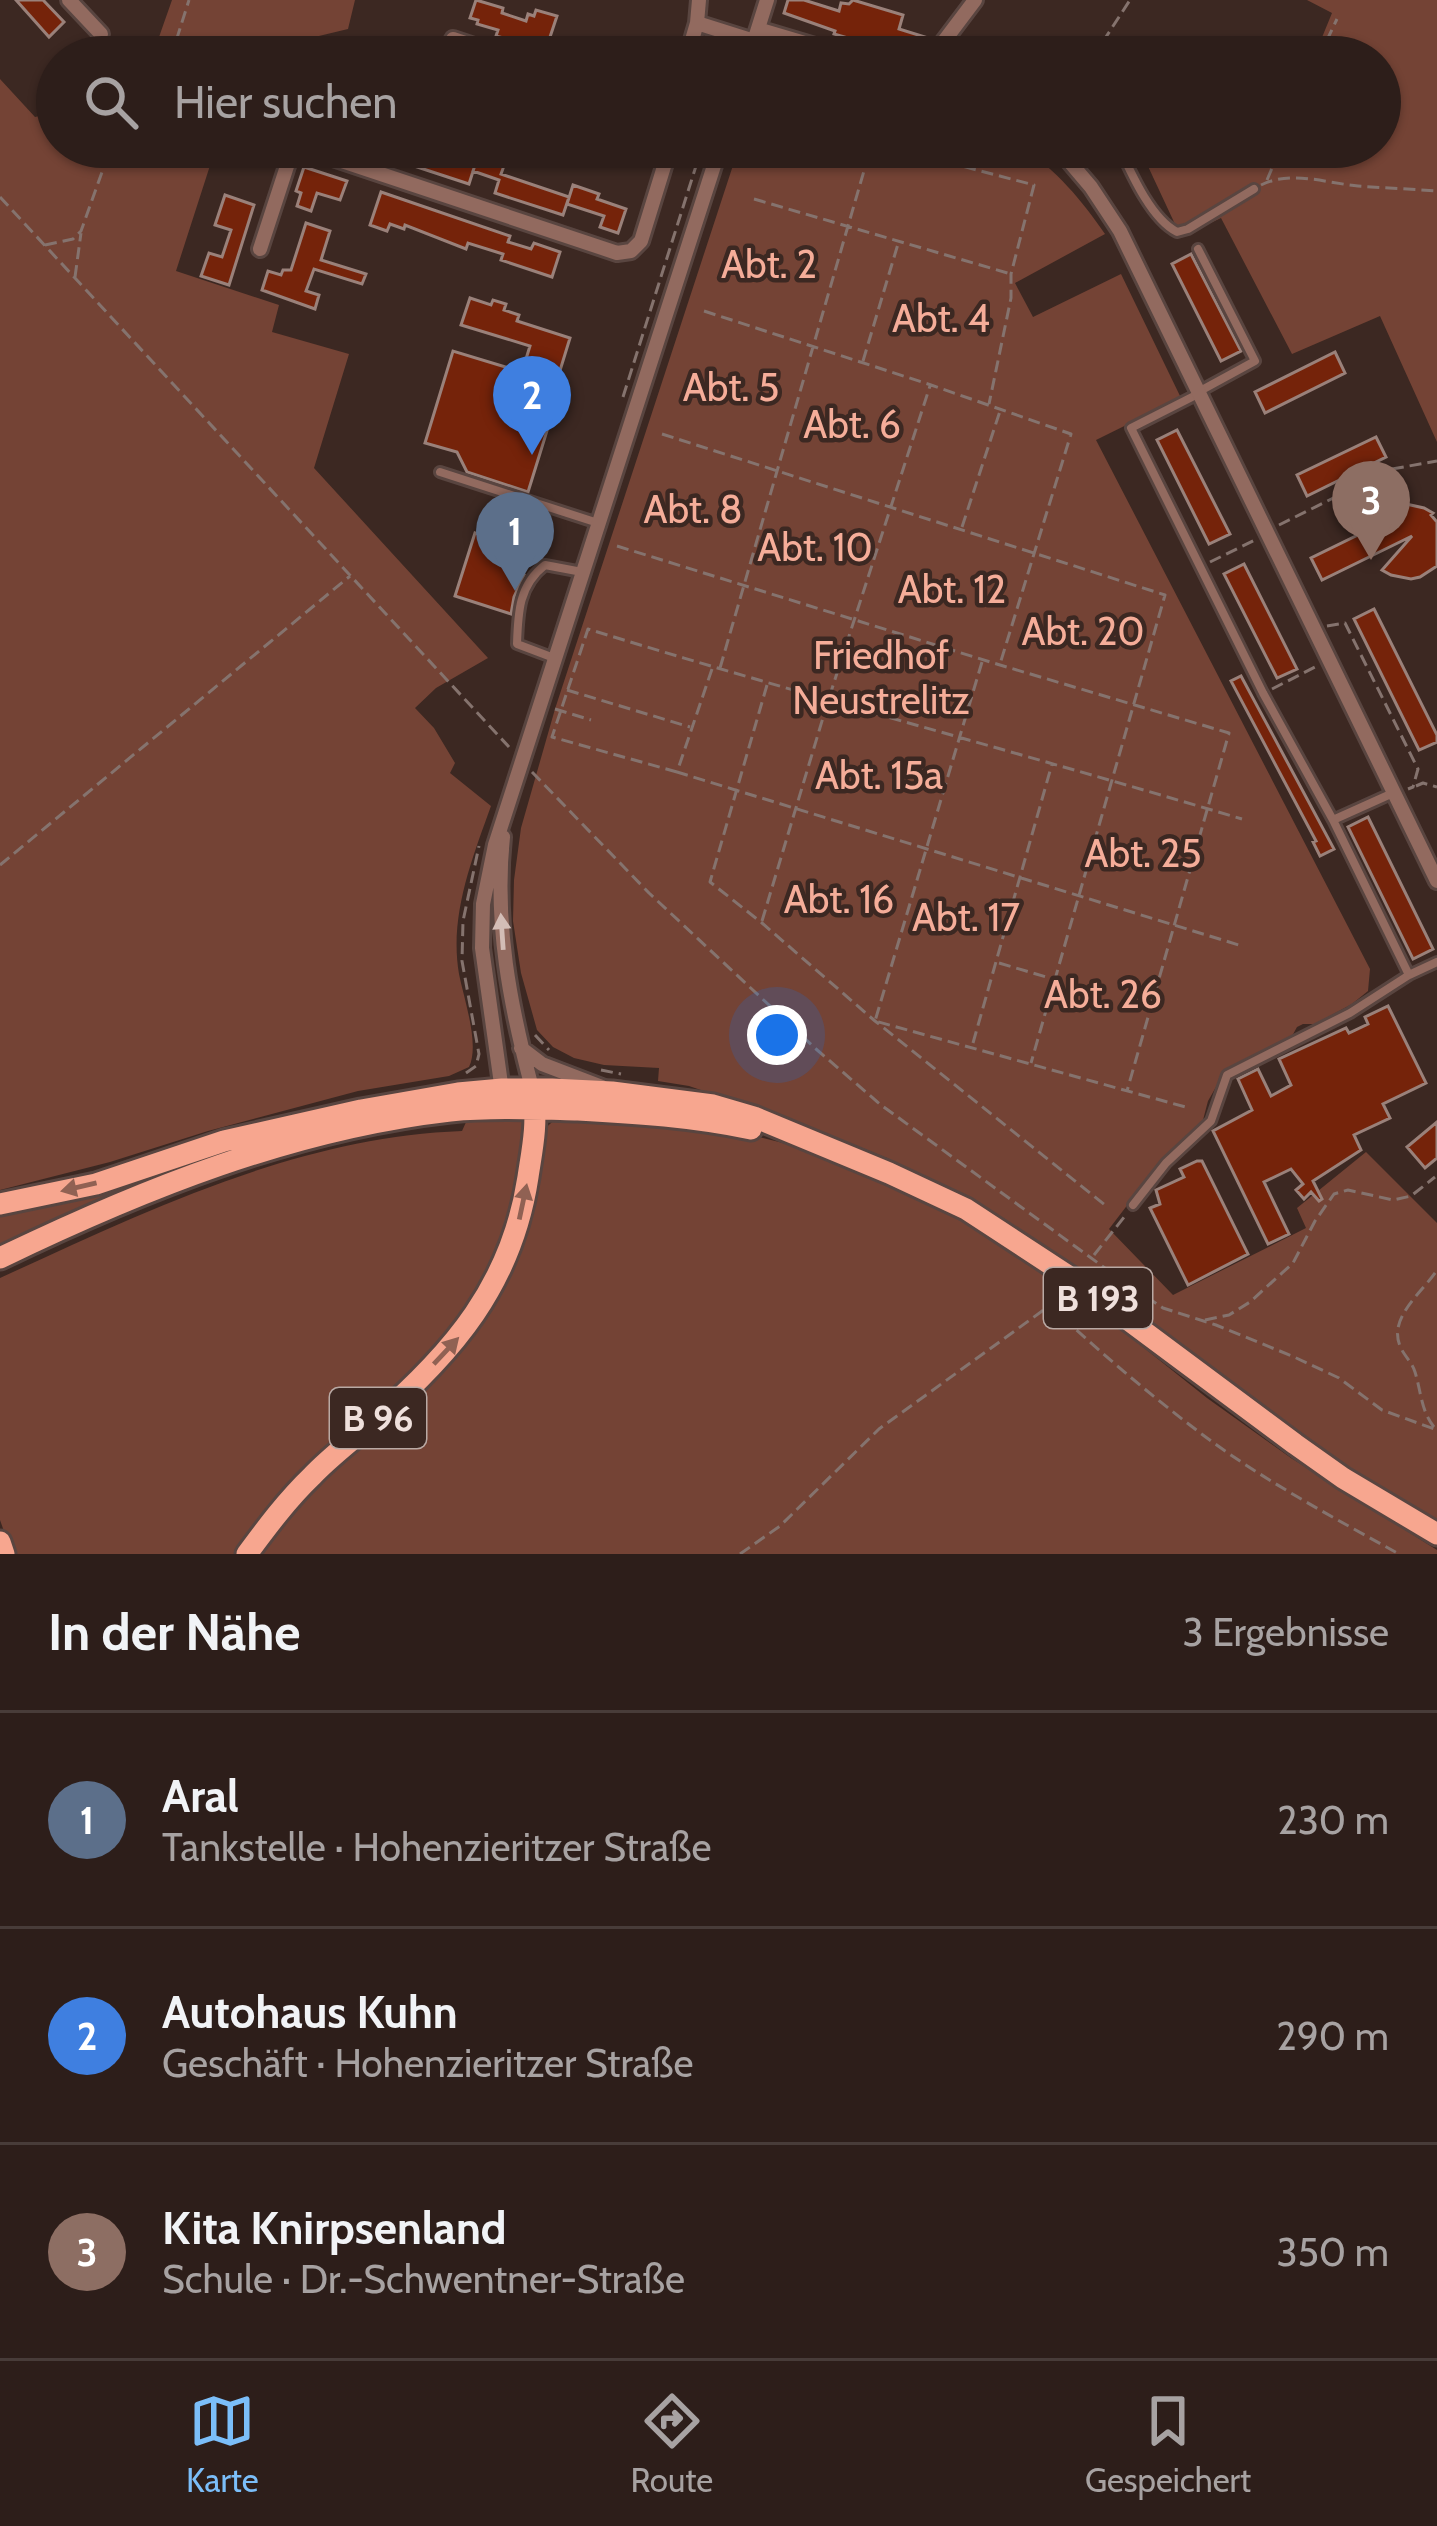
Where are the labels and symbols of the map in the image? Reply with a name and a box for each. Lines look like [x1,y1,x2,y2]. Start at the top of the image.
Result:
park label: Abt. 2 [721,240,817,288]
park label: Abt. 4 [892,294,990,342]
pin: 2 [493,356,571,455]
park label: Abt. 5 [683,363,779,411]
park label: Abt. 6 [803,400,901,448]
pin: 3 [1332,461,1410,560]
park label: Abt. 8 [643,485,743,533]
pin: 1 [476,492,554,591]
park label: Abt. 10 [757,523,873,571]
park label: Abt. 12 [898,565,1006,613]
park label: Abt. 20 [1021,607,1145,655]
park label: Friedhof Neustrelitz [792,631,970,724]
park label: Abt. 15a [815,751,943,799]
park label: Abt. 25 [1084,829,1202,877]
park label: Abt. 16 [784,875,894,923]
park label: Abt. 17 [912,893,1020,941]
one-way arrow [493,913,512,950]
park label: Abt. 26 [1044,970,1162,1018]
your location [747,1005,807,1065]
one-way arrow [61,1178,98,1197]
one-way arrow [514,1182,533,1220]
road number: B 193 [1044,1268,1152,1328]
one-way arrow [432,1337,459,1366]
road number: B 96 [330,1388,426,1448]

